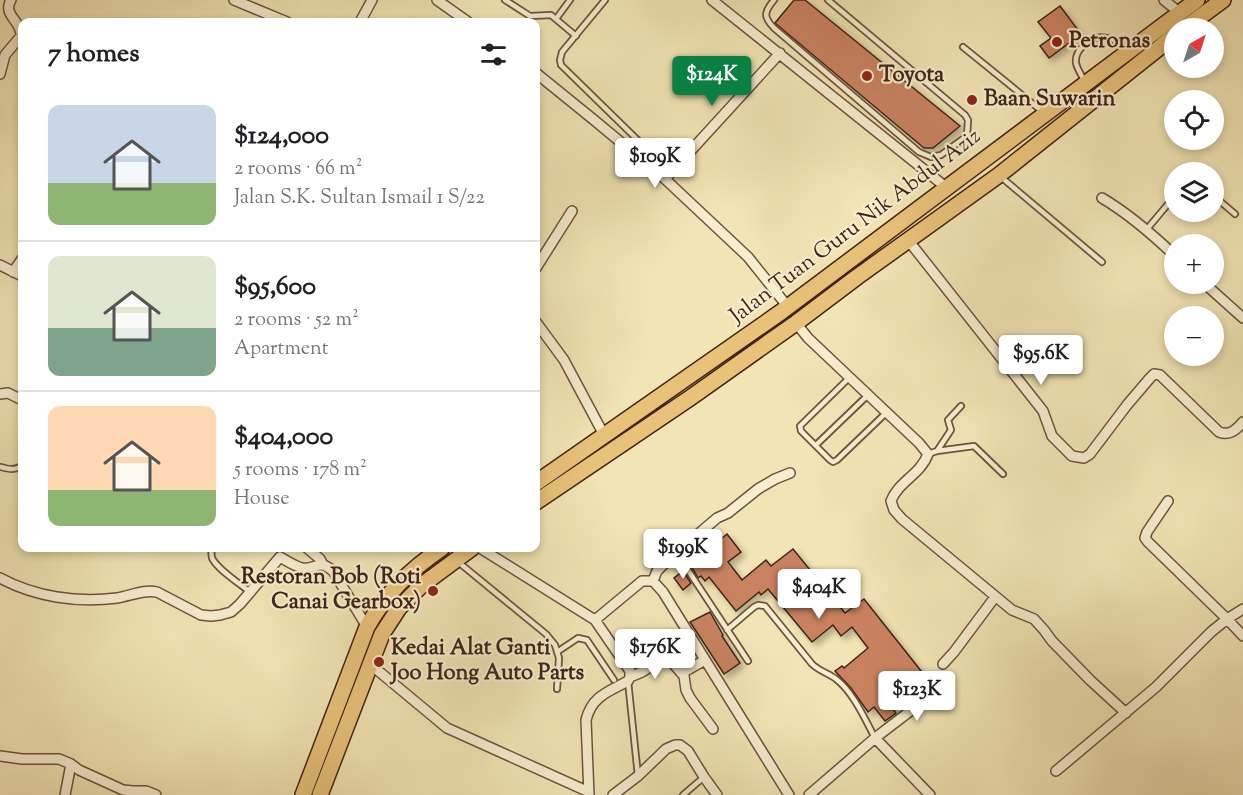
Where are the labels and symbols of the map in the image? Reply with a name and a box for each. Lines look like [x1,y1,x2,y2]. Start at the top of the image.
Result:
north arrow [1164,18,1224,78]
place label: Petronas [1069,26,1151,58]
marker: Petronas [1050,35,1064,49]
pin: $124K [670,56,754,107]
place label: Toyota [879,60,945,92]
marker: Toyota [860,69,874,83]
place label: Baan Suwarin [984,84,1115,116]
marker: Baan Suwarin [965,93,979,107]
street label: Jalan Tuan Guru Nik Abdul Aziz [723,122,988,333]
pin: $109K [613,138,697,189]
pin: $95.6K [992,335,1090,386]
pin: $199K [641,529,725,580]
place label: Restoran Bob (Roti Canai Gearbox) [241,562,422,619]
pin: $404K [777,569,861,620]
marker: Restoran Bob (Roti Canai Gearbox) [426,584,440,598]
pin: $176K [613,629,697,680]
place label: Kedai Alat Ganti Joo Hong Auto Parts [389,633,585,690]
marker: Kedai Alat Ganti Joo Hong Auto Parts [372,655,386,669]
pin: $123K [875,671,959,722]

